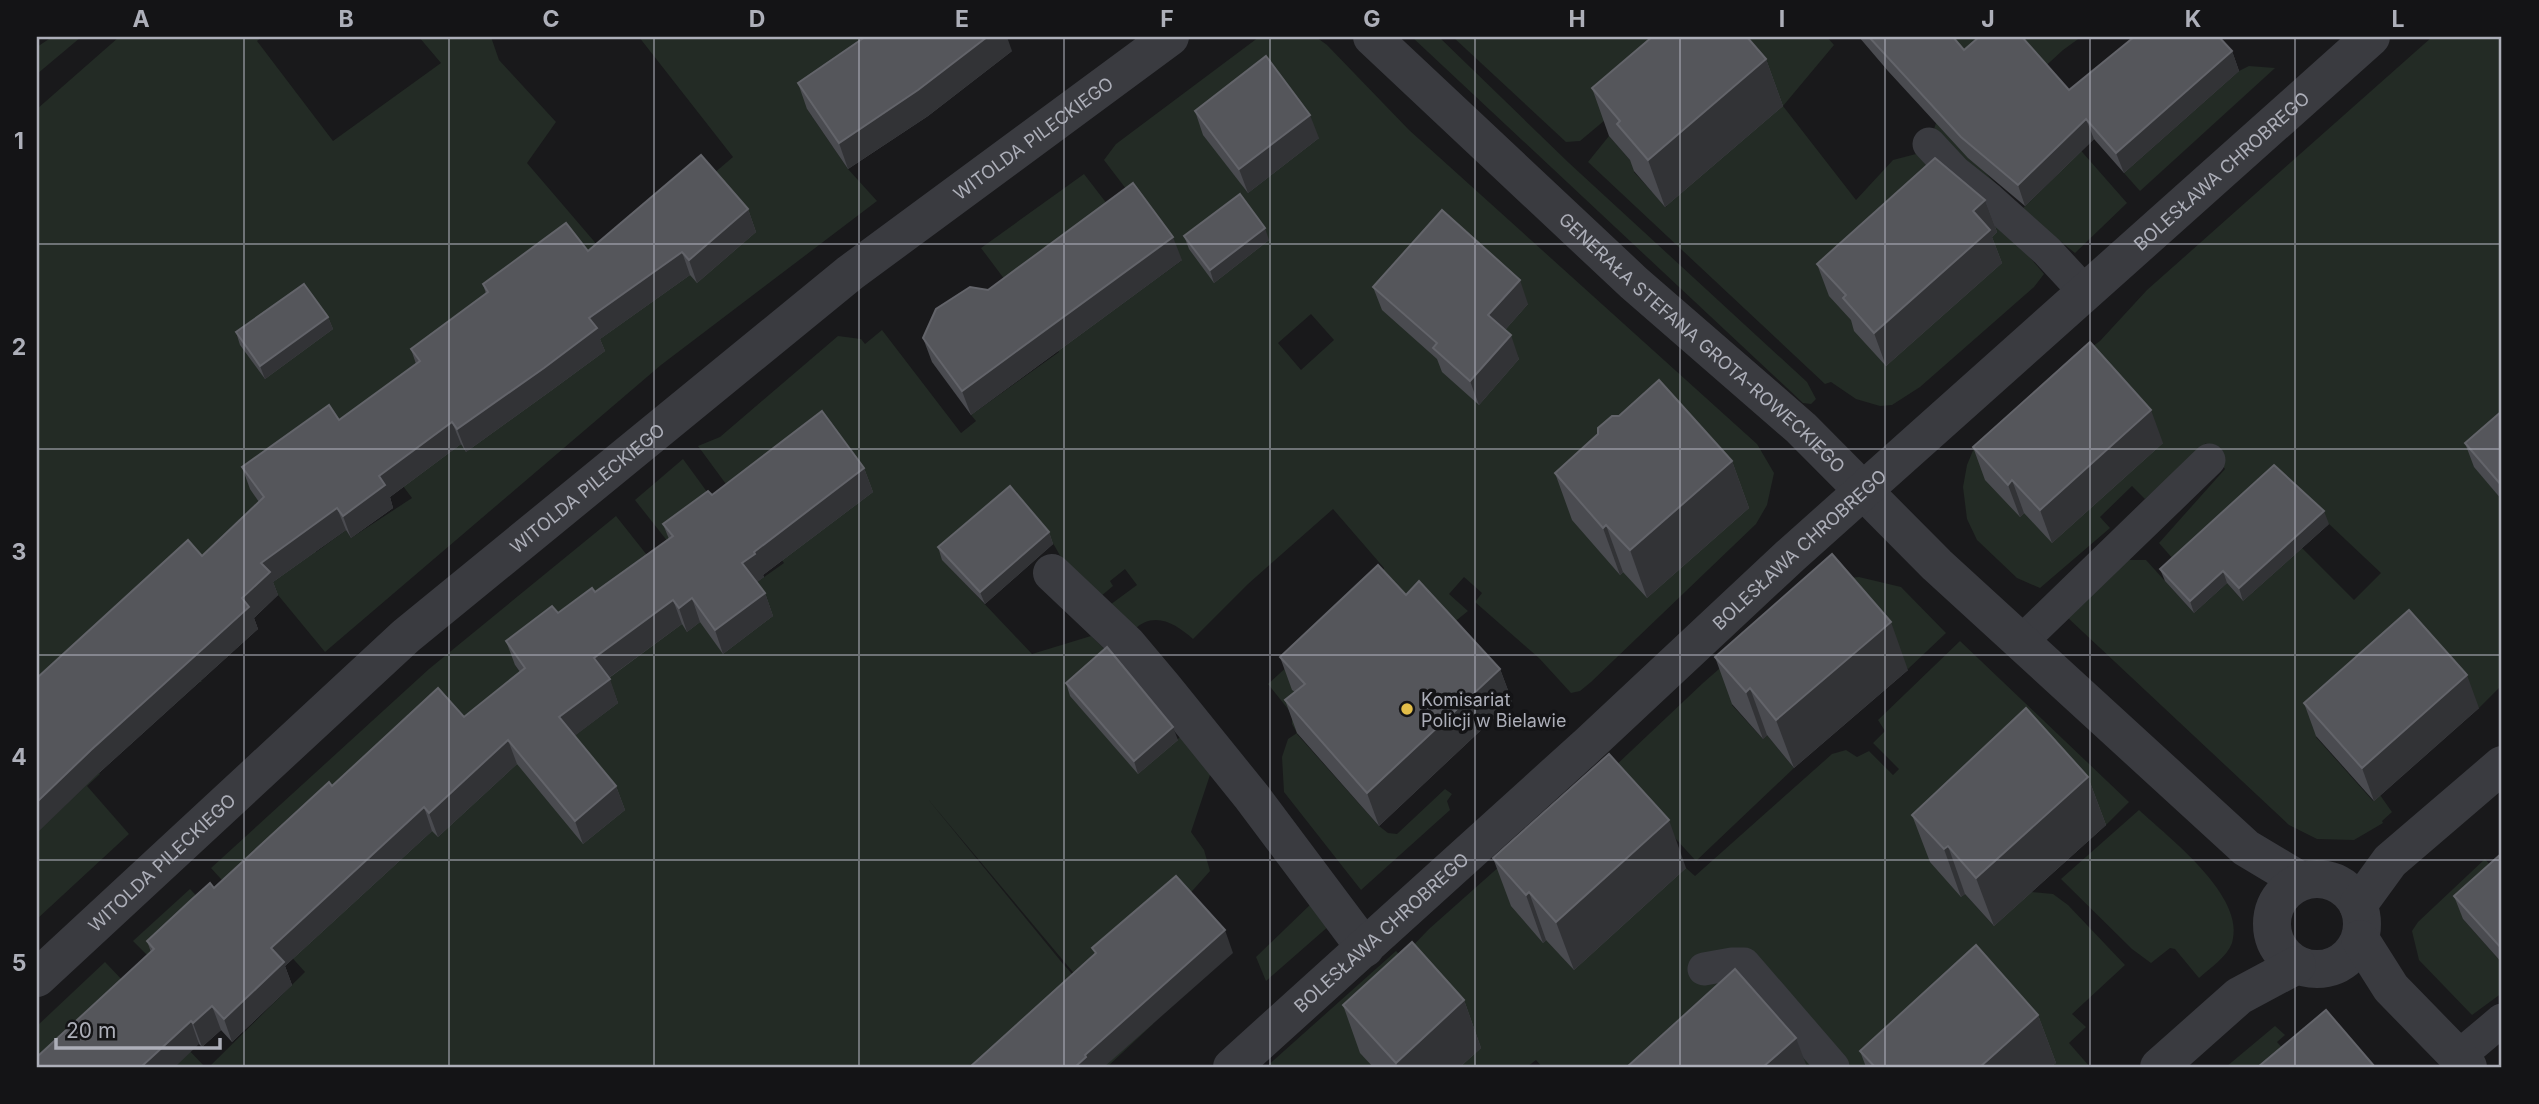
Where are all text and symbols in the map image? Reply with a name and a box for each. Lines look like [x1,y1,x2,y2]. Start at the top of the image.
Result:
text: A [132,5,150,33]
text: B [338,5,354,33]
text: C [542,5,560,33]
text: D [749,5,765,33]
text: E [955,5,969,33]
text: F [1160,5,1174,33]
text: G [1363,5,1381,33]
text: H [1568,5,1586,33]
text: I [1779,5,1785,33]
text: J [1981,5,1995,33]
text: K [2185,5,2201,33]
text: L [2391,5,2405,33]
street label: WITOLDA PILECKIEGO [949,72,1117,204]
street label: BOLESŁAWA CHROBREGO [2129,87,2313,254]
text: 1 [14,127,24,155]
street label: GENERAŁA STEFANA GROTA-ROWECKIEGO [1555,208,1850,477]
text: 2 [12,333,26,361]
street label: WITOLDA PILECKIEGO [506,419,668,557]
street label: BOLESŁAWA CHROBREGO [1708,465,1890,634]
text: 3 [12,538,26,566]
place label: Komisariat Policji w Bielawie [1421,689,1566,731]
marker: Komisariat Policji w Bielawie [1399,701,1415,717]
text: 4 [11,743,27,771]
street label: WITOLDA PILECKIEGO [84,789,240,936]
street label: BOLESŁAWA CHROBREGO [1290,848,1473,1016]
text: 5 [12,949,26,977]
scale bar [56,1006,220,1050]
text: 20 m [66,1018,116,1043]

